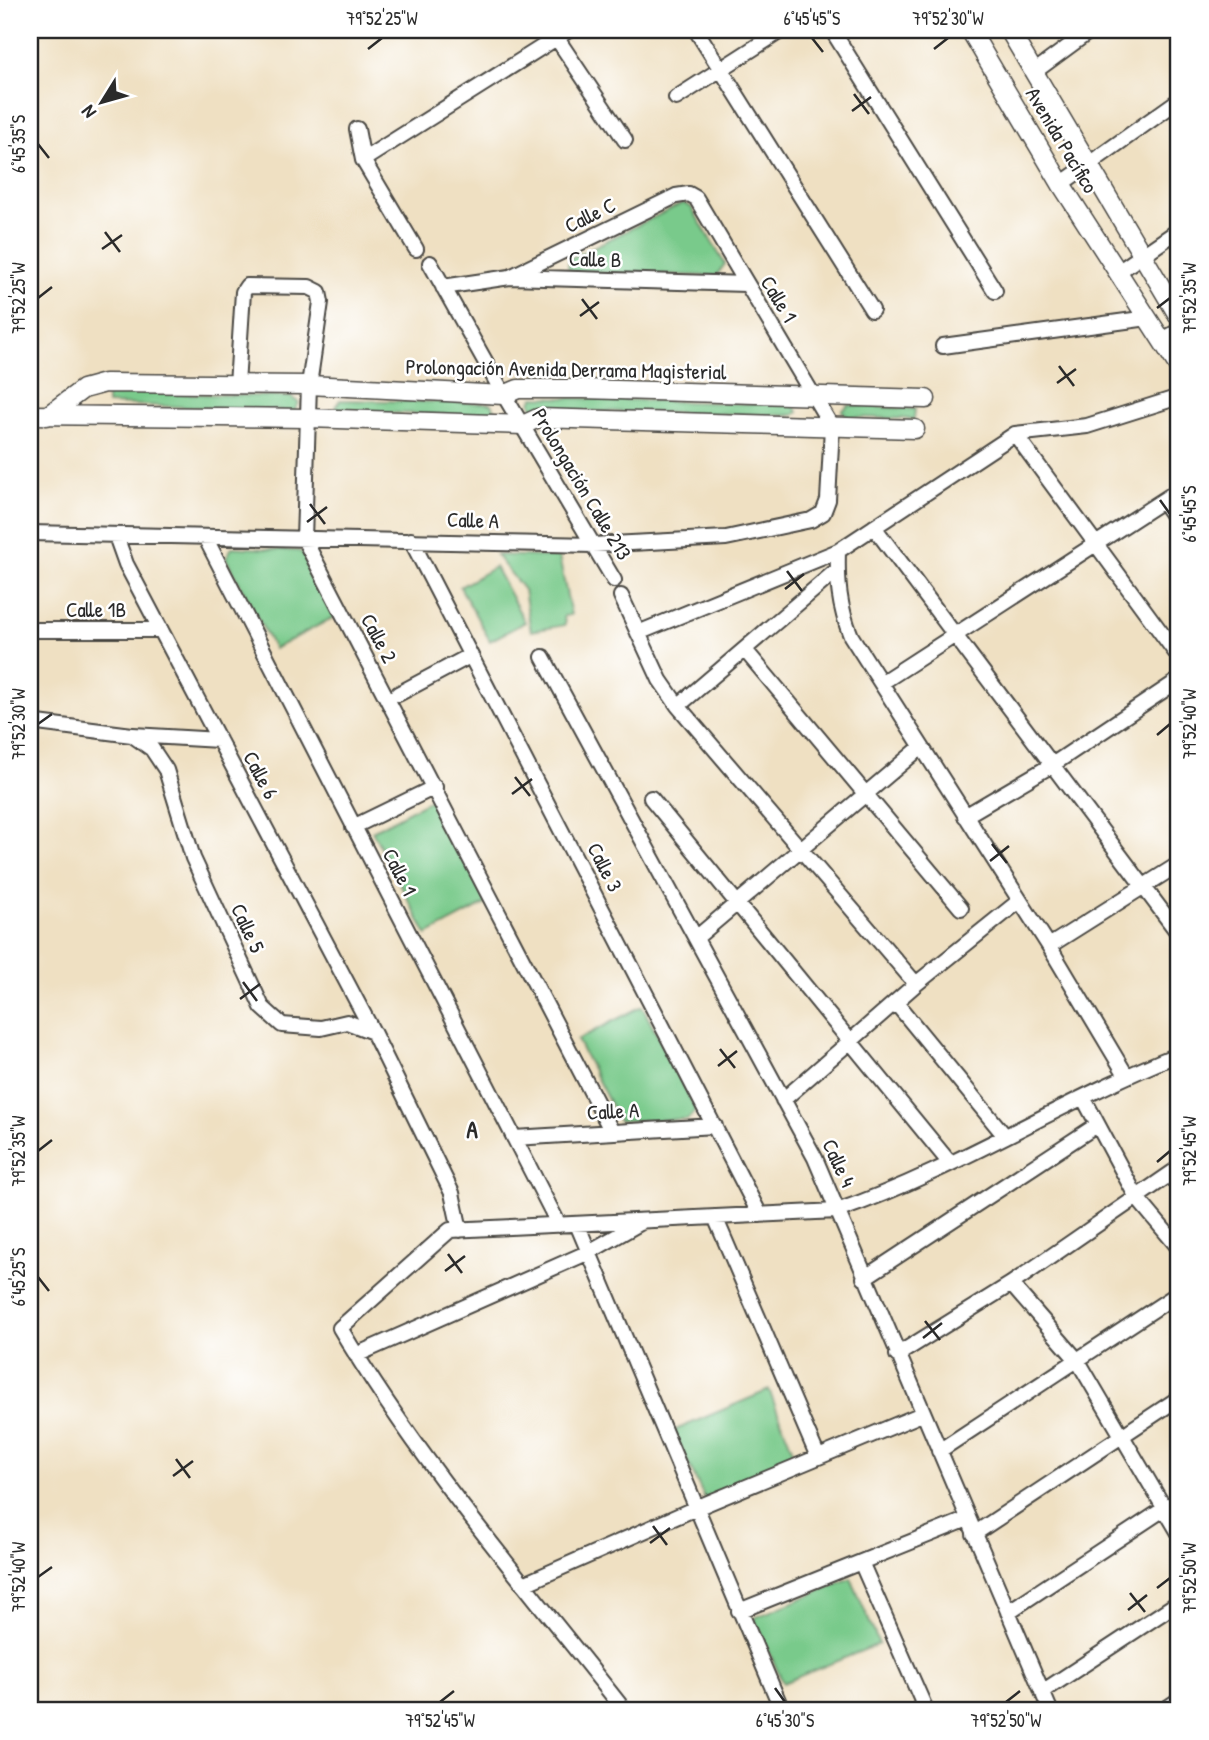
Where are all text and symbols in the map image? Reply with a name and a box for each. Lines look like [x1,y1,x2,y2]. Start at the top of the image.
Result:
text: 79°52'25"W [346,6,418,31]
text: 6°45'45"S [784,6,840,31]
text: 79°52'30"W [912,6,984,31]
north arrow [66,66,136,136]
street label: Avenida Pacífico [1019,82,1105,198]
text: N [75,100,102,124]
text: 6°45'35"S [6,115,31,173]
street label: Calle C [560,190,620,240]
street label: Calle B [568,244,622,274]
text: 79°52'25"W [6,262,31,334]
text: 79°52'35"W [1177,263,1202,333]
street label: Calle 1 [754,270,804,328]
street label: Prolongación Avenida Derrama Magisterial [405,352,727,386]
street label: Prolongación Calle 213 [525,403,639,565]
text: 6°45'45"S [1177,486,1202,542]
street label: Calle A [446,505,500,535]
street label: Calle 1B [66,595,126,624]
street label: Calle 2 [354,608,404,668]
text: 79°52'30"W [6,688,31,760]
text: 79°52'40"W [1177,689,1202,759]
street label: Calle 6 [236,746,286,804]
street label: Calle 3 [580,838,630,896]
street label: Calle 1 [376,843,424,901]
street label: Calle 5 [224,899,272,957]
street label: Calle A [586,1095,640,1127]
district label: A [466,1114,478,1145]
text: 79°52'35"W [6,1116,31,1186]
text: 79°52'45"W [1177,1116,1202,1186]
street label: Calle 4 [815,1134,863,1192]
text: 6°45'25"S [6,1248,31,1306]
text: 79°52'40"W [6,1542,31,1612]
text: 79°52'50"W [1177,1543,1202,1613]
text: 79°52'45"W [405,1708,475,1733]
text: 6°45'30"S [756,1708,814,1733]
text: 79°52'50"W [971,1708,1041,1733]

